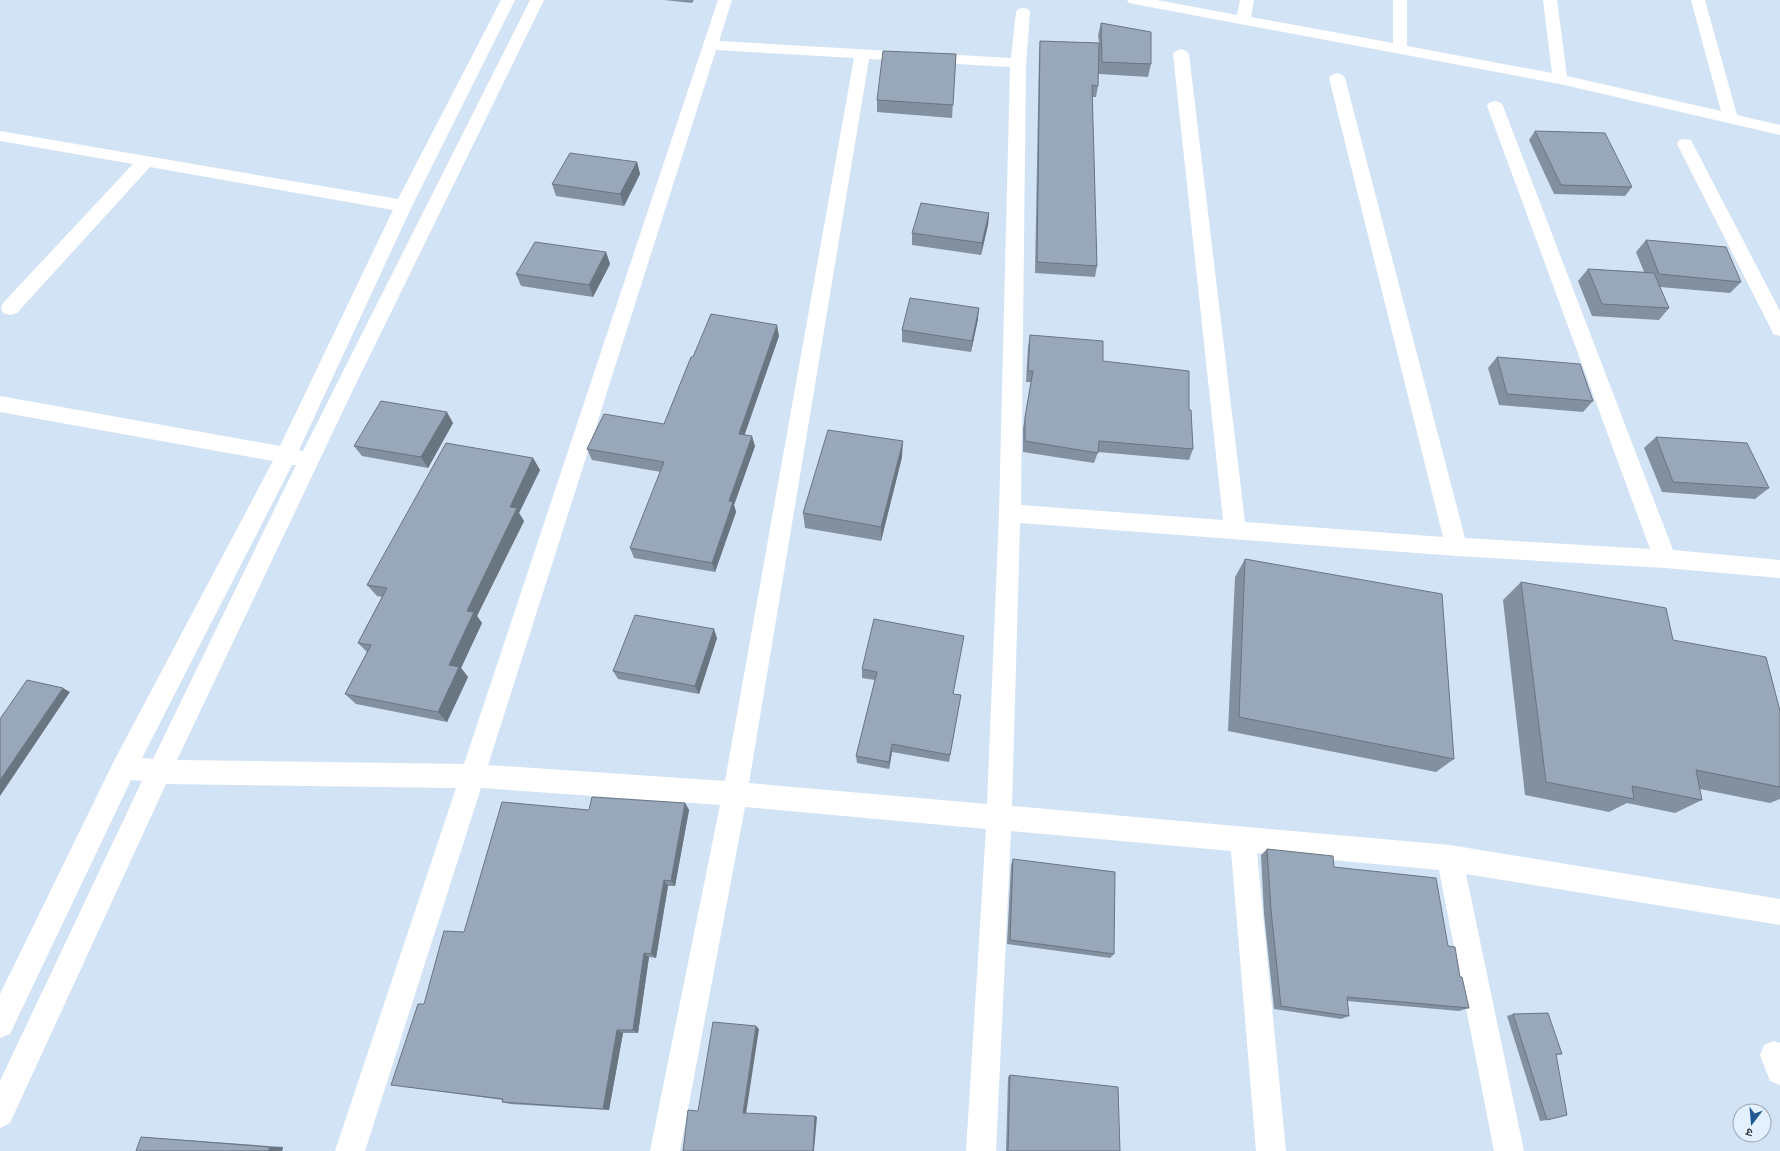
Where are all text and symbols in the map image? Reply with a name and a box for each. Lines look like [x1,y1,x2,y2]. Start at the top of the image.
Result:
north arrow [1732,1103,1772,1143]
text: उ [1743,1125,1754,1141]

